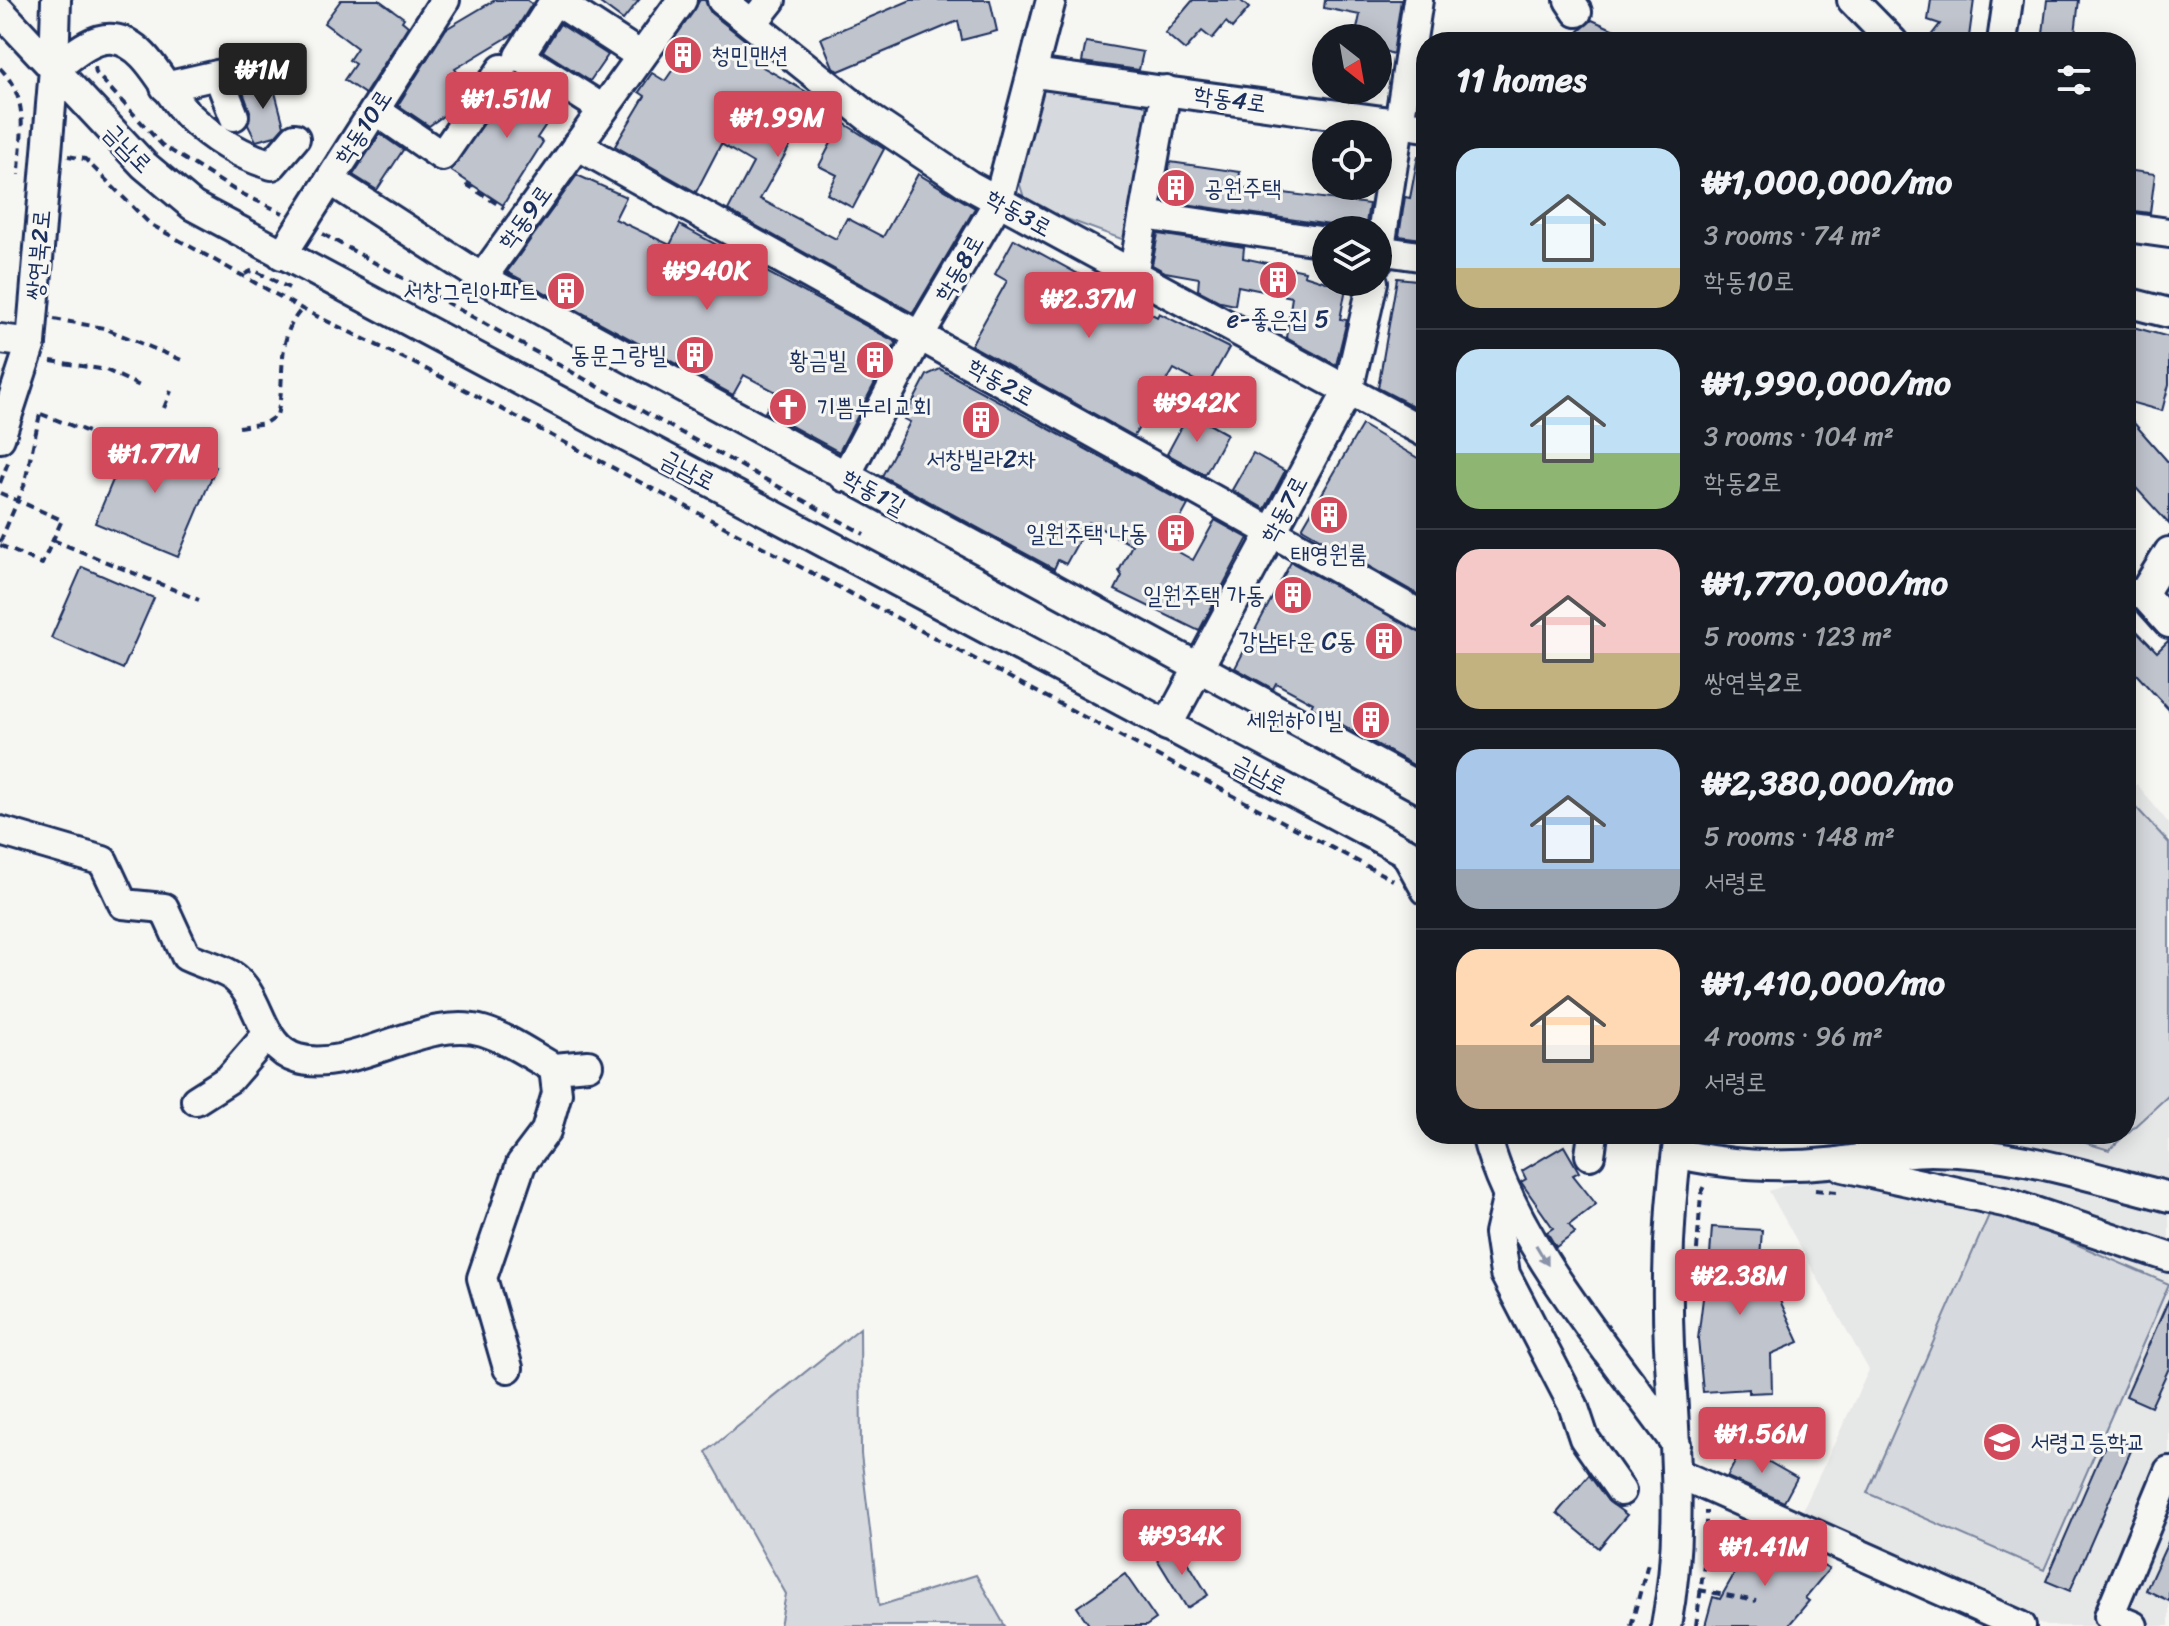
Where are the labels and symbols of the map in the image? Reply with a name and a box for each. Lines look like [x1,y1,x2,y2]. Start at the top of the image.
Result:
north arrow [1312,24,1392,104]
building icon: 청민맨션 [662,34,704,76]
place label: 청민맨션 [711,34,788,76]
pin: ₩1M [224,43,302,111]
pin: ₩1.51M [442,72,572,140]
street label: 학동4로 [1191,73,1269,125]
street label: 학동10로 [323,81,403,173]
pin: ₩1.99M [713,91,843,159]
street label: 금남로 [93,113,163,183]
building icon: 공원주택 [1155,167,1197,209]
place label: 공원주택 [1204,167,1281,209]
street label: 학동9로 [487,175,563,259]
street label: 학동3로 [978,177,1060,249]
street label: 쌍연북2로 [13,208,63,302]
street label: 학동8로 [923,226,995,310]
pin: ₩940K [651,244,763,312]
building icon: e-좋은집 5 [1257,259,1299,301]
place label: 서창그린아파트 [403,270,538,312]
building icon: 서창그린아파트 [545,270,587,312]
pin: ₩2.37M [1024,272,1154,340]
place label: e-좋은집 5 [1227,298,1329,340]
place label: 동문그랑빌 [570,334,668,376]
building icon: 동문그랑빌 [674,334,716,376]
place label: 황금빌 [789,339,848,381]
building icon: 황금빌 [854,339,896,381]
street label: 학동2로 [959,346,1043,418]
pin: ₩942K [1141,376,1253,444]
church icon: 기쁨누리교회 [767,386,809,428]
place label: 기쁨누리교회 [816,386,932,428]
building icon: 서창빌라2차 [960,399,1002,441]
pin: ₩1.77M [90,427,220,495]
street label: 금남로 [653,438,723,502]
place label: 서창빌라2차 [926,438,1036,480]
street label: 학동1길 [834,457,914,527]
street label: 학동7로 [1249,468,1319,550]
building icon: 태영원룸 [1308,494,1350,536]
place label: 일원주택 나동 [1026,512,1148,554]
building icon: 일원주택 나동 [1155,512,1197,554]
place label: 태영원룸 [1290,533,1368,575]
place label: 일원주택 가동 [1143,574,1265,616]
building icon: 일원주택 가동 [1272,574,1314,616]
place label: 강남타운 C동 [1238,620,1356,662]
building icon: 강남타운 C동 [1363,620,1405,662]
place label: 세원하이빌 [1246,699,1344,741]
building icon: 세원하이빌 [1350,699,1392,741]
street label: 금남로 [1225,743,1295,807]
one-way arrow [1535,1244,1549,1266]
pin: ₩2.38M [1675,1249,1805,1317]
pin: ₩1.56M [1697,1407,1827,1475]
school or university icon: 서령고등학교 [1981,1421,2023,1463]
place label: 서령고등학교 [2030,1421,2146,1463]
pin: ₩934K [1126,1509,1238,1577]
pin: ₩1.41M [1700,1520,1830,1588]

